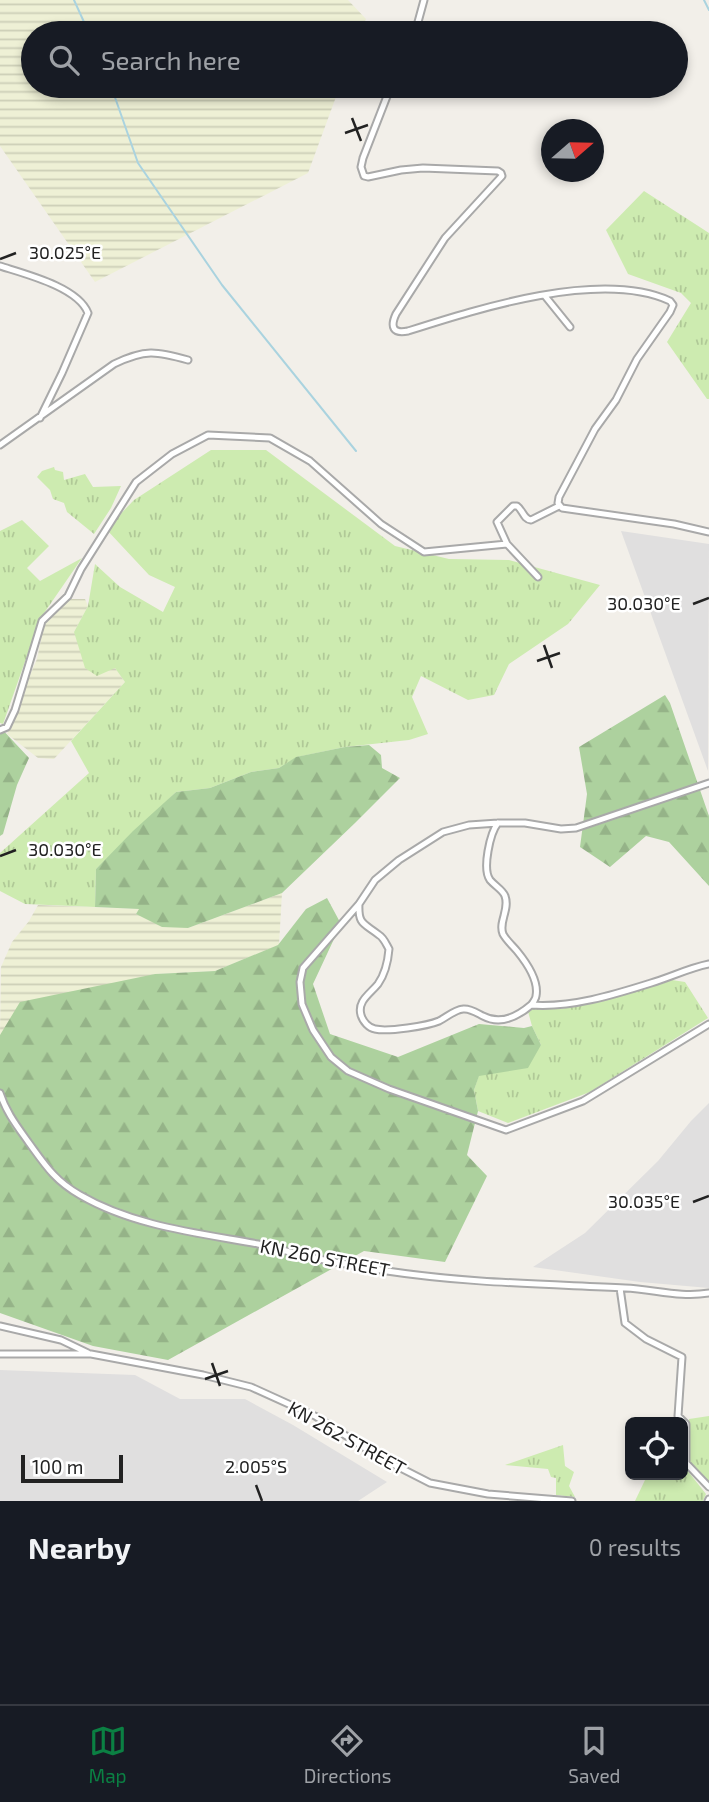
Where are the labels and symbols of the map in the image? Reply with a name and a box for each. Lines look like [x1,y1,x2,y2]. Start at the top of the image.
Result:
north arrow [541,119,604,182]
text: 30.025°E [29,241,101,263]
text: 30.030°E [607,592,681,614]
text: 30.030°E [28,838,102,860]
text: 30.035°E [608,1190,680,1212]
street label: KN 260 STREET [258,1234,392,1281]
street label: KN 262 STREET [284,1396,410,1479]
scale bar [21,1452,122,1484]
text: 2.005°S [225,1455,287,1477]

